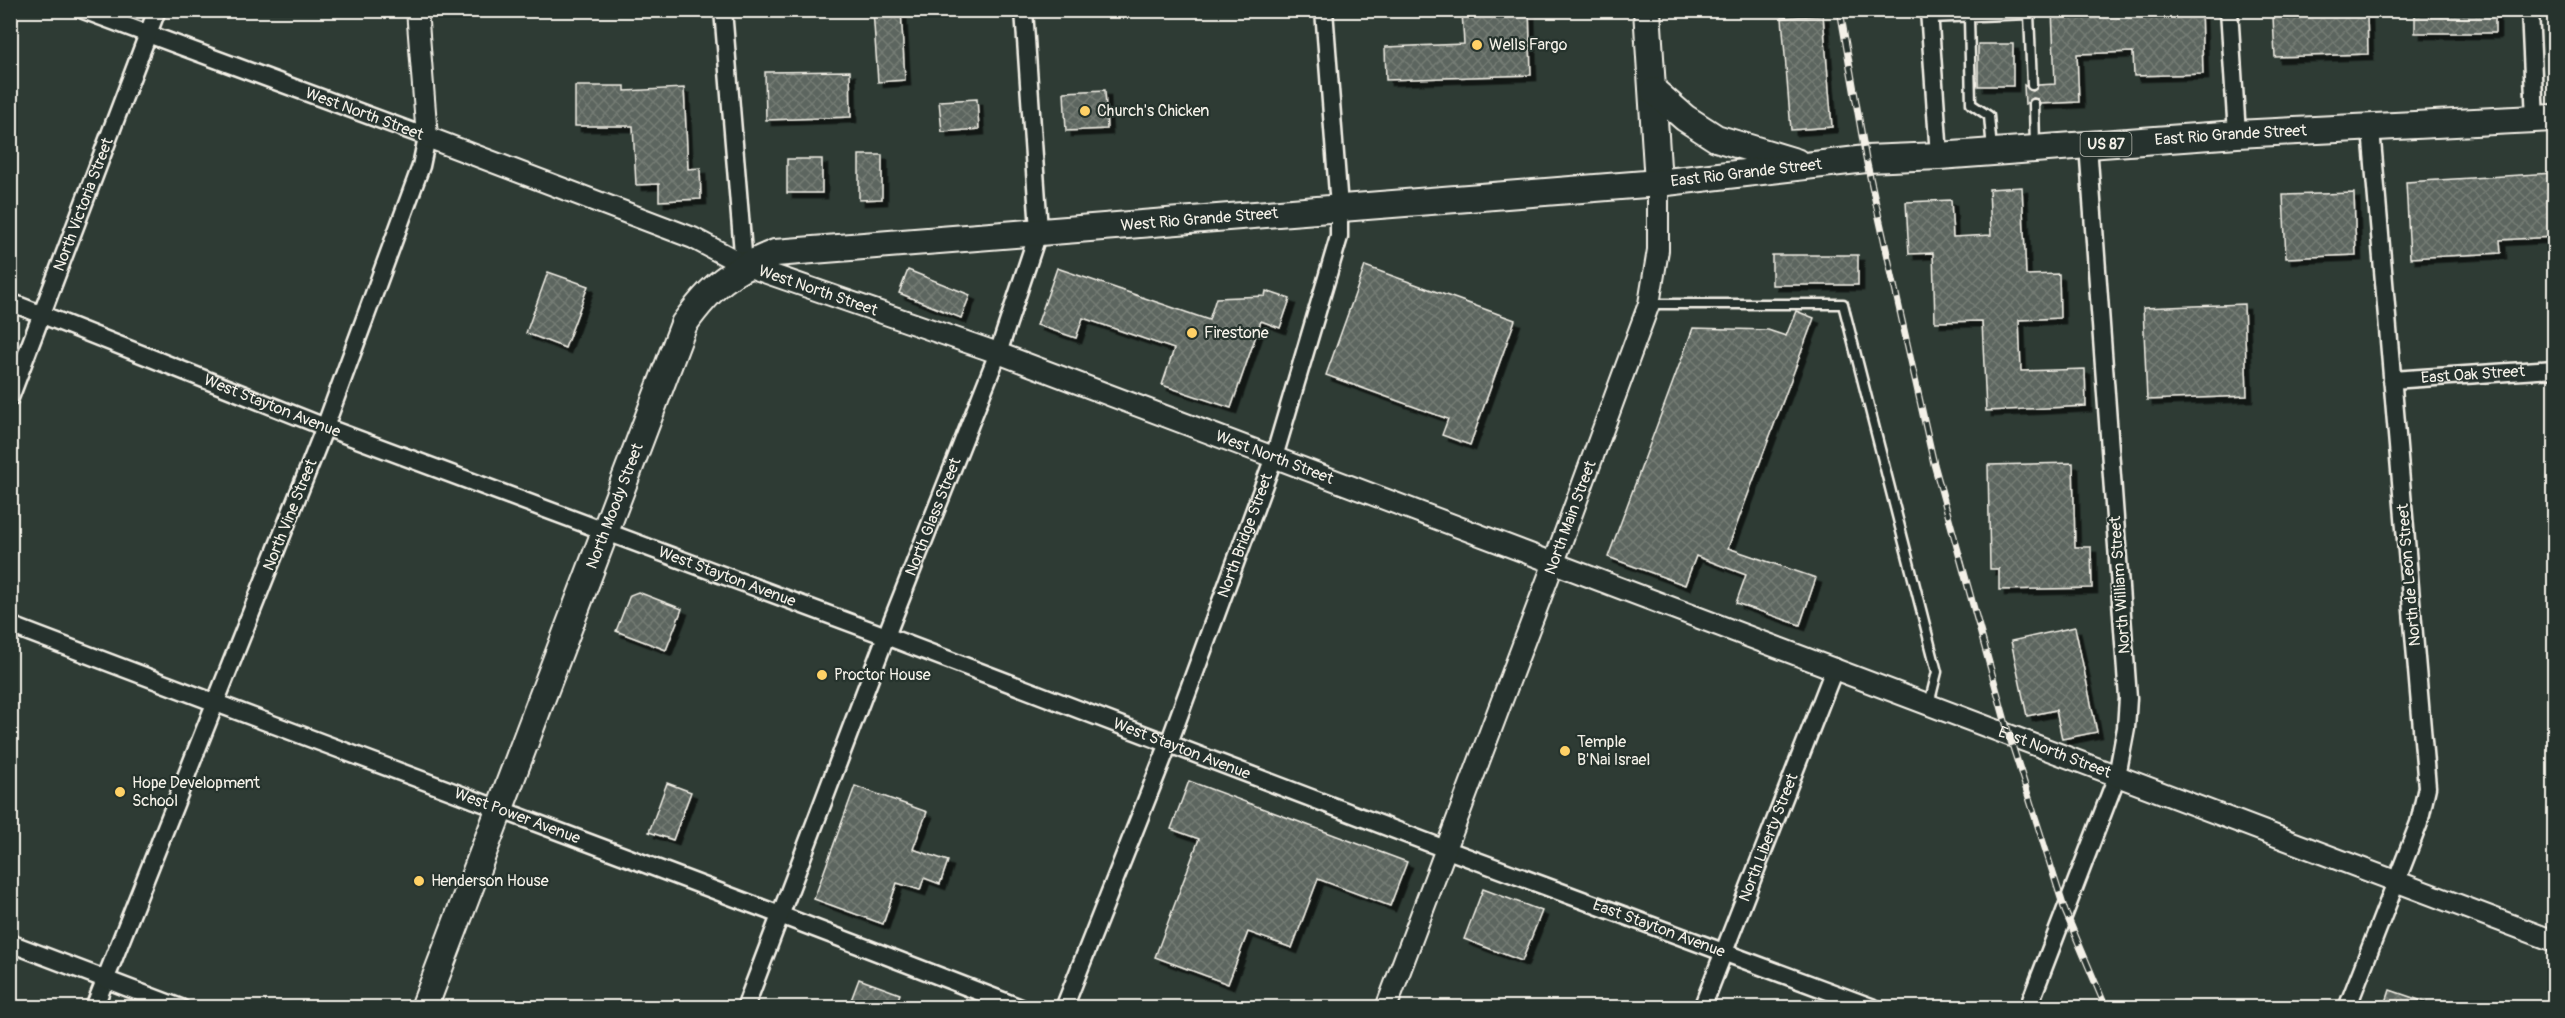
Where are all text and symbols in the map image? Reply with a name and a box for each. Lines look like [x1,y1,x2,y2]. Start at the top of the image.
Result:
place label: Wells Fargo [1489,35,1568,55]
marker: Wells Fargo [1470,38,1484,52]
street label: West North Street [302,83,427,145]
place label: Church's Chicken [1097,101,1209,121]
marker: Church's Chicken [1078,104,1092,118]
street label: East Rio Grande Street [2154,120,2308,150]
road number: US 87 [2080,132,2132,156]
street label: North Victoria Street [49,134,118,274]
street label: East Rio Grande Street [1670,154,1824,191]
street label: West Rio Grande Street [1120,203,1279,236]
street label: West North Street [756,261,881,321]
place label: Firestone [1204,323,1269,343]
marker: Firestone [1185,326,1199,340]
street label: East Oak Street [2420,361,2526,388]
street label: West Stayton Avenue [201,370,343,442]
street label: West North Street [1213,426,1337,489]
street label: North Moody Street [582,440,648,572]
street label: North Glass Street [901,454,966,579]
street label: North Vine Street [259,456,322,574]
street label: North Main Street [1540,457,1601,577]
street label: North Bridge Street [1213,470,1277,600]
street label: North de Leon Street [2393,502,2425,647]
street label: North William Street [2105,515,2135,655]
street label: West Stayton Avenue [655,542,799,612]
place label: Proctor House [834,665,931,685]
marker: Proctor House [815,668,829,682]
street label: West Stayton Avenue [1110,713,1253,784]
street label: East North Street [1995,722,2114,783]
place label: Temple B'Nai Israel [1577,732,1650,770]
marker: Temple B'Nai Israel [1558,744,1572,758]
street label: North Liberty Street [1734,770,1803,905]
place label: Hope Development School [132,773,261,811]
street label: West Power Avenue [452,783,583,849]
marker: Hope Development School [113,785,127,799]
place label: Henderson House [431,871,549,891]
marker: Henderson House [412,874,426,888]
street label: East Stayton Avenue [1590,895,1728,962]

